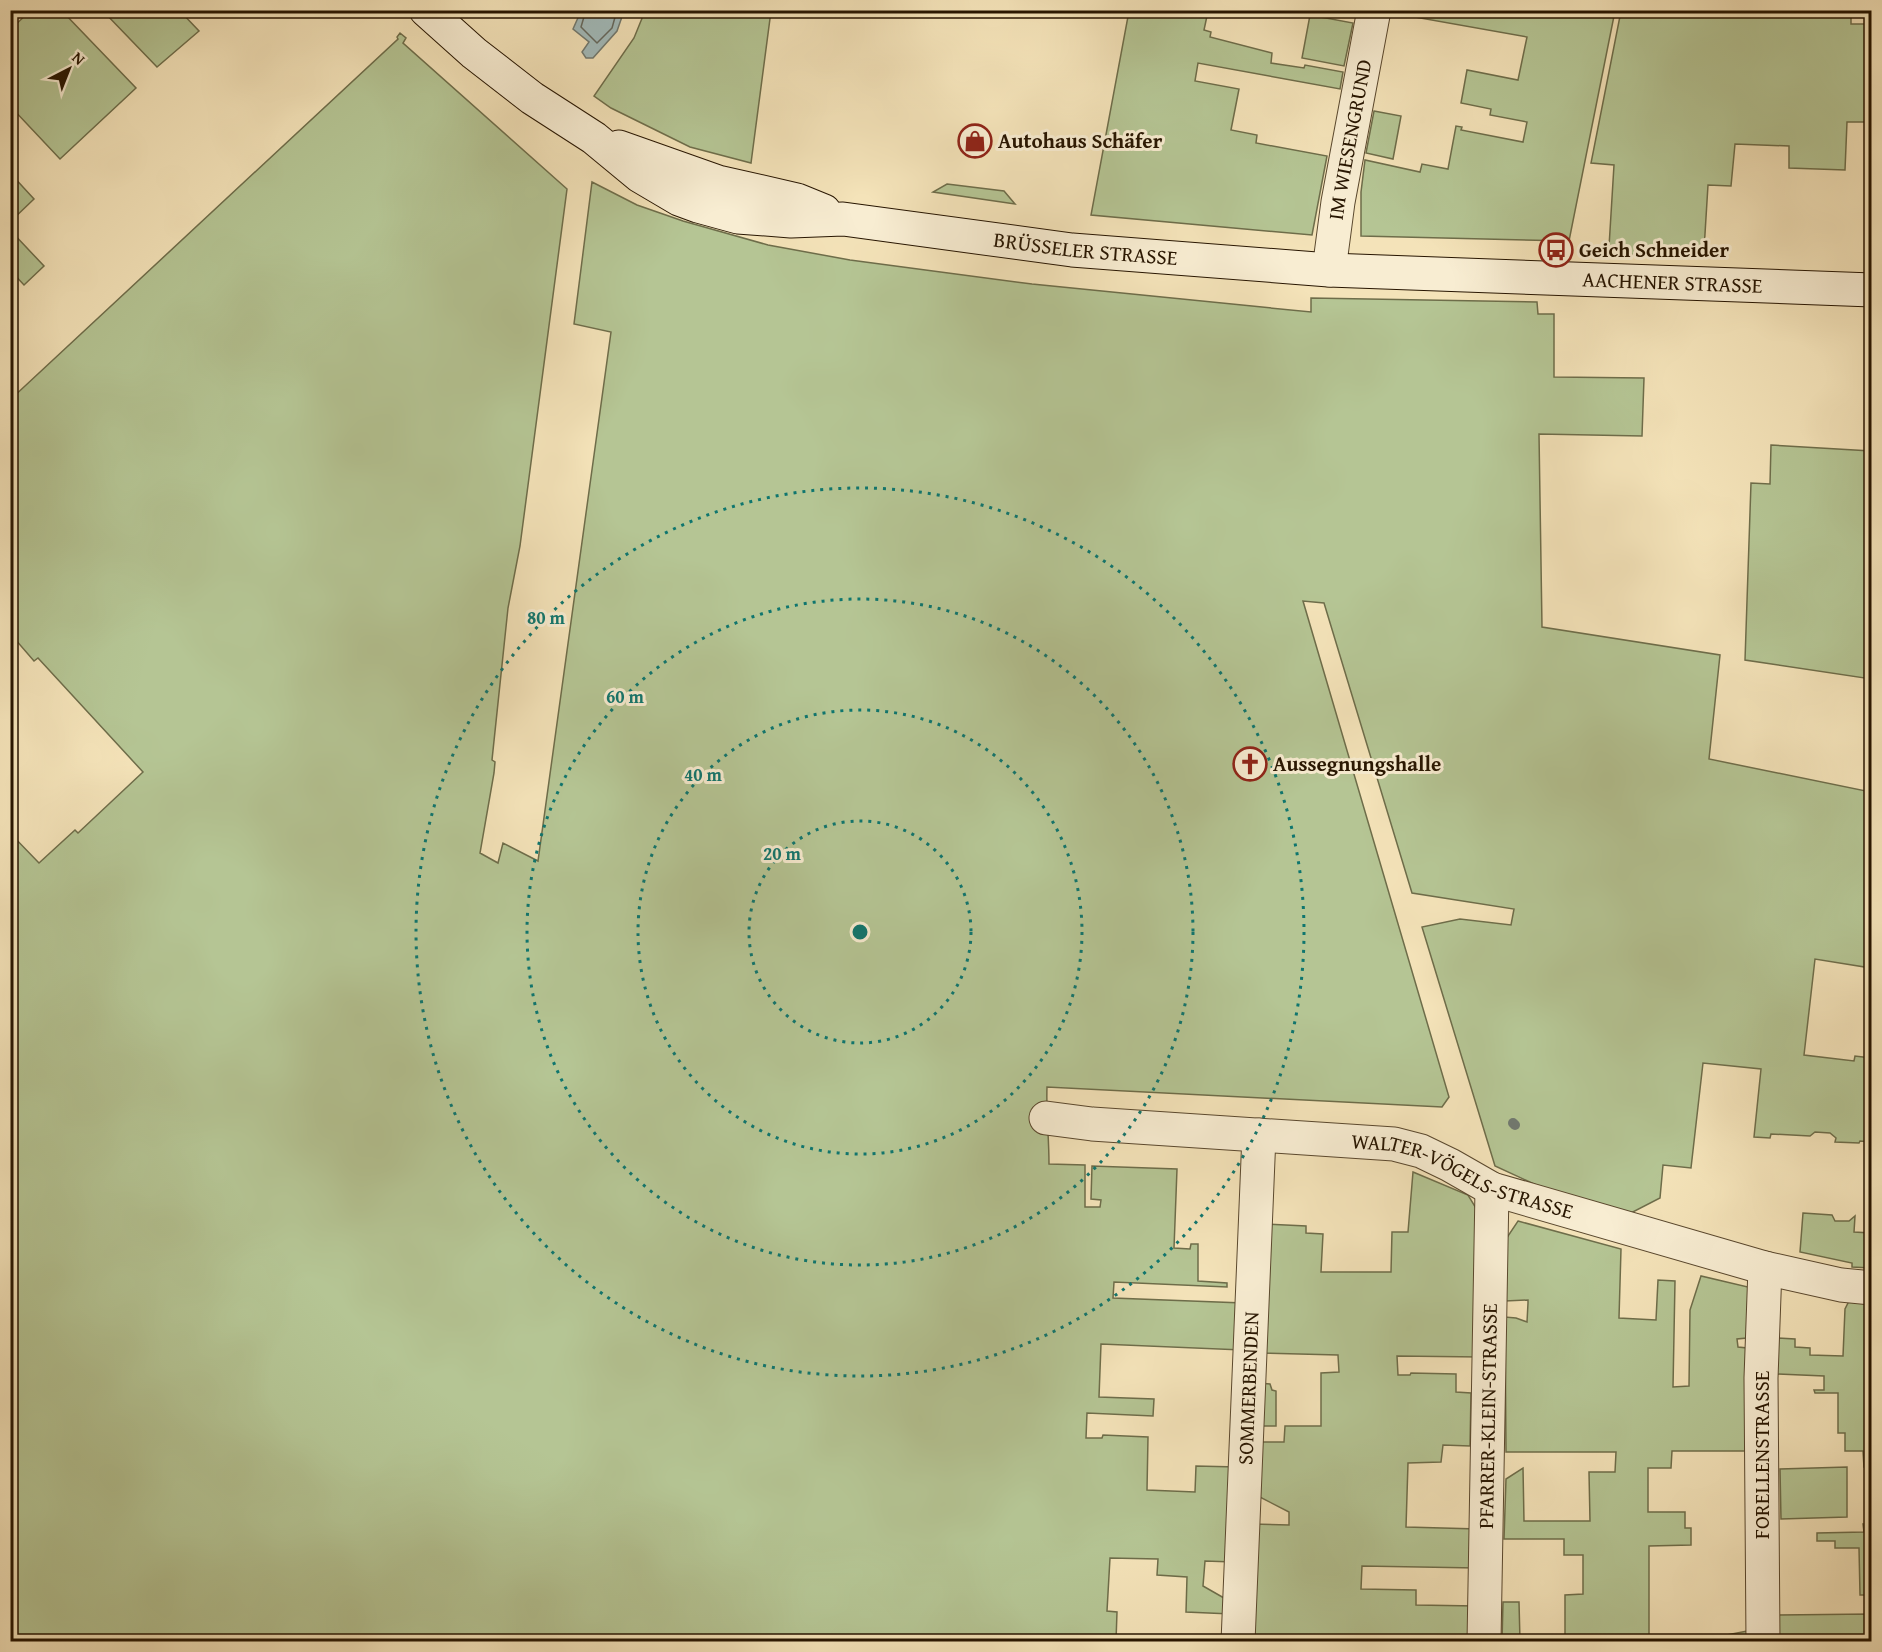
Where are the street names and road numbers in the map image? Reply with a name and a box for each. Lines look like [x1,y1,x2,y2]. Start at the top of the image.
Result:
street label: IM WIESENGRUND [1320,57,1379,222]
street label: BRÜSSELER STRASSE [992,224,1179,273]
street label: AACHENER STRASSE [1582,263,1763,301]
street label: WALTER-VÖGELS-STRASSE [1351,1125,1577,1227]
street label: PFARRER-KLEIN-STRASSE [1470,1303,1505,1529]
street label: SOMMERBENDEN [1229,1311,1267,1466]
street label: FORELLENSTRASSE [1746,1370,1777,1539]

